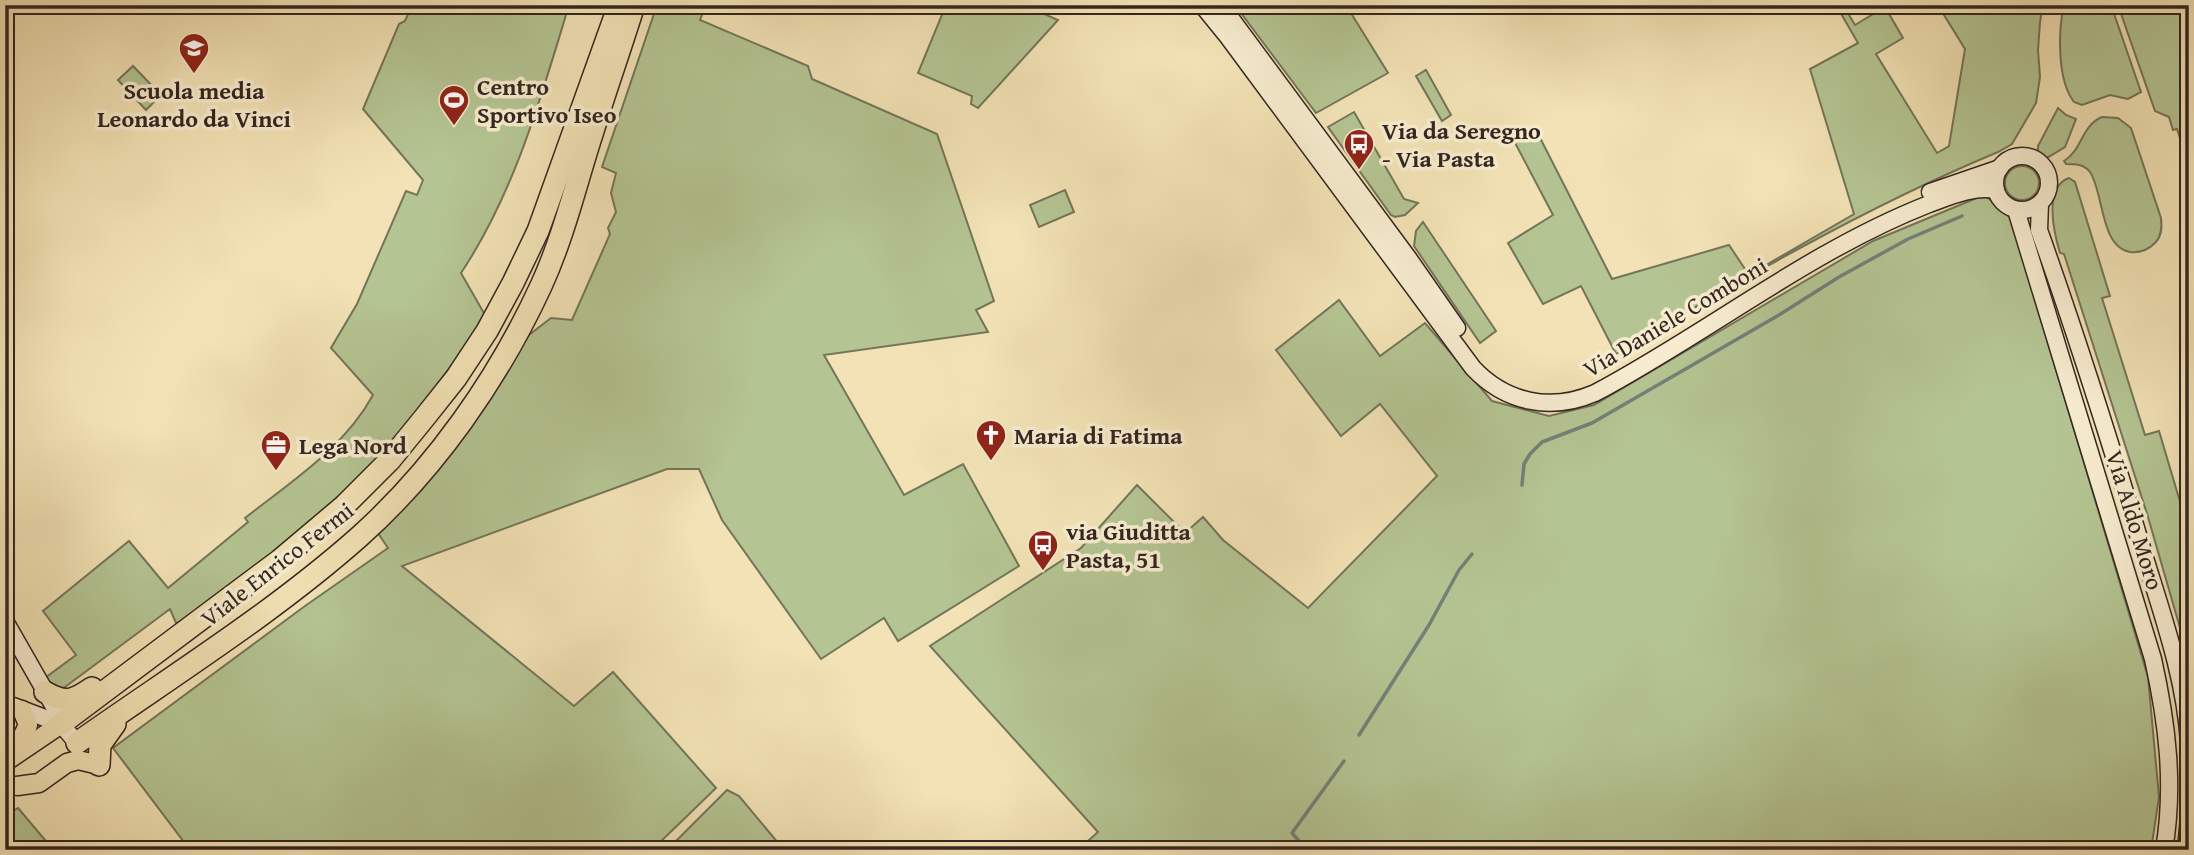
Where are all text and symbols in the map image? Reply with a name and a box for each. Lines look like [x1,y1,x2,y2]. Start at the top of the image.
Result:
school or university icon: Scuola media Leonardo da Vinci [177,31,211,75]
place label: Centro Sportivo Iseo [477,69,617,132]
place label: Scuola media Leonardo da Vinci [97,73,291,136]
sports icon: Centro Sportivo Iseo [437,83,471,127]
place label: Via da Seregno - Via Pasta [1382,113,1541,176]
bus stop icon: Via da Seregno - Via Pasta [1342,127,1376,171]
street label: Via Daniele Comboni [1576,248,1774,386]
church icon: Maria di Fatima [974,418,1008,462]
place label: Maria di Fatima [1014,418,1183,453]
office icon: Lega Nord [259,428,293,472]
place label: Lega Nord [299,428,407,463]
street label: Via Aldo Moro [2097,446,2173,594]
street label: Viale Enrico Fermi [193,493,361,635]
place label: via Giuditta Pasta, 51 [1066,514,1192,577]
bus stop icon: via Giuditta Pasta, 51 [1026,528,1060,572]

